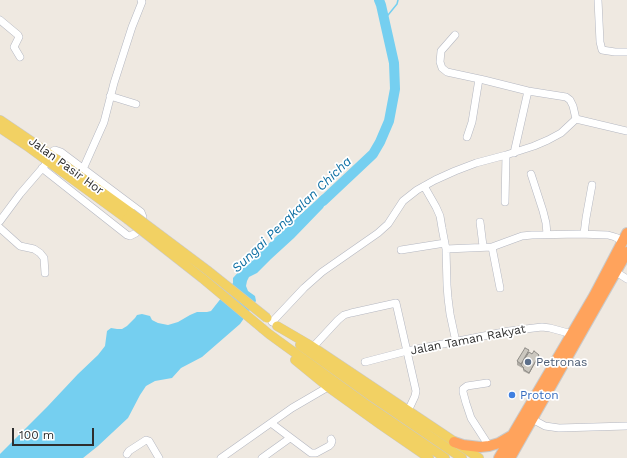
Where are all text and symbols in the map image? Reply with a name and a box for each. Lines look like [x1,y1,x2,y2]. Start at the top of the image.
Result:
street label: Jalan Pasir Hor [26,134,106,198]
water label: Sungai Pengkalan Chicha [229,154,355,276]
street label: Jalan Taman Rakyat [409,322,527,358]
place label: Petronas [536,355,587,369]
marker: Petronas [523,357,533,367]
place label: Proton [520,388,559,402]
marker: Proton [507,390,517,400]
scale bar [14,420,96,446]
text: 100 m [19,428,54,442]

